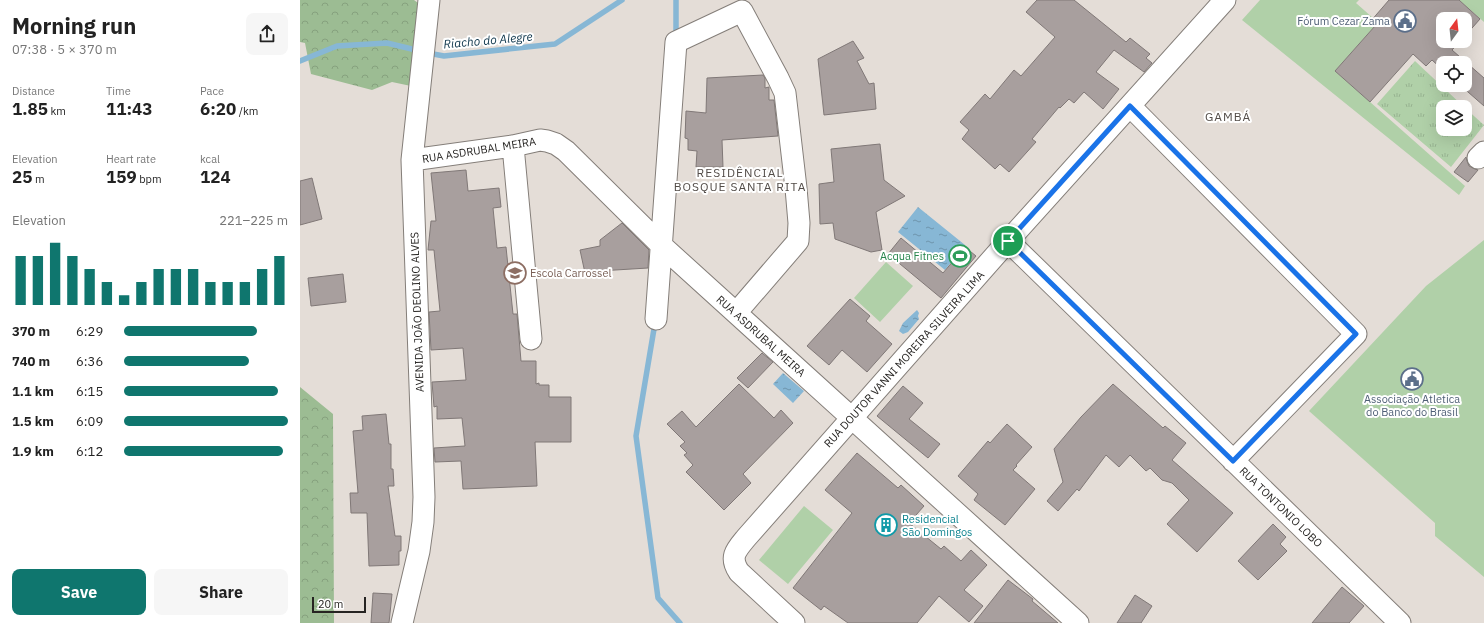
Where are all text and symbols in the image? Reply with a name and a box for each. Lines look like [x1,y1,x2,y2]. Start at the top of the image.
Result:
public building icon: Fórum Cezar Zama [1392,8,1418,34]
text: Morning run [12,11,136,40]
north arrow [1436,12,1472,48]
map controls [1436,12,1472,136]
button: share [246,13,288,55]
place label: Fórum Cezar Zama [1297,14,1390,28]
water label: Riacho do Alegre [443,29,533,51]
text: 07:38 · 5 × 370 m [12,41,117,58]
button: locate [1436,56,1472,92]
text: Distance [12,84,55,98]
text: Time [106,84,131,98]
text: Pace [200,84,224,98]
text: 1.85 [12,98,48,120]
text: 11:43 [106,98,152,120]
text: 6:20 [200,98,236,120]
button: layers [1436,100,1472,136]
text: km [48,104,66,118]
text: /km [236,104,258,118]
district label: GAMBÁ [1205,109,1251,124]
street label: RUA ASDRUBAL MEIRA [421,134,537,166]
text: Elevation [12,152,58,166]
text: Heart rate [106,152,156,166]
text: kcal [200,152,220,166]
district label: RESIDÊNCIAL BOSQUE SANTA RITA [674,165,806,194]
text: 25 [12,166,32,188]
text: 159 [106,166,137,188]
text: 124 [200,166,231,188]
text: m [32,172,45,186]
text: bpm [137,172,162,186]
text: Elevation [12,212,66,229]
text: 221–225 m [219,212,288,229]
pin [991,224,1025,258]
icon: arrive [997,230,1019,252]
street label: AVENIDA JOÃO DEOLINO ALVES [407,232,427,392]
sports icon: Acqua Fitnes [947,243,973,269]
place label: Acqua Fitnes [880,249,944,263]
school or university icon: Escola Carrossel [502,260,528,286]
place label: Escola Carrossel [530,266,611,280]
street label: RUA DOUTOR VANNI MOREIRA SILVEIRA LIMA [821,268,987,450]
street label: RUA ASDRUBAL MEIRA [714,292,808,380]
text: 370 m [12,323,50,340]
text: 6:29 [76,323,103,340]
text: 740 m [12,353,50,370]
text: 6:36 [76,353,103,370]
public building icon: Associação Atletica do Banco do Brasil [1399,366,1425,392]
text: 1.1 km [12,383,54,400]
text: 6:15 [76,383,103,400]
place label: Associação Atletica do Banco do Brasil [1364,392,1460,419]
text: 1.5 km [12,413,54,430]
text: 6:09 [76,413,103,430]
text: 1.9 km [12,443,54,460]
text: 6:12 [76,443,103,460]
street label: RUA TONTONIO LOBO [1237,464,1326,550]
building icon: Residencial São Domingos [873,512,899,538]
place label: Residencial São Domingos [902,512,972,539]
button: Save [12,569,146,615]
button: Share [154,569,288,615]
scale bar [312,595,366,614]
text: 20 m [318,597,343,611]

